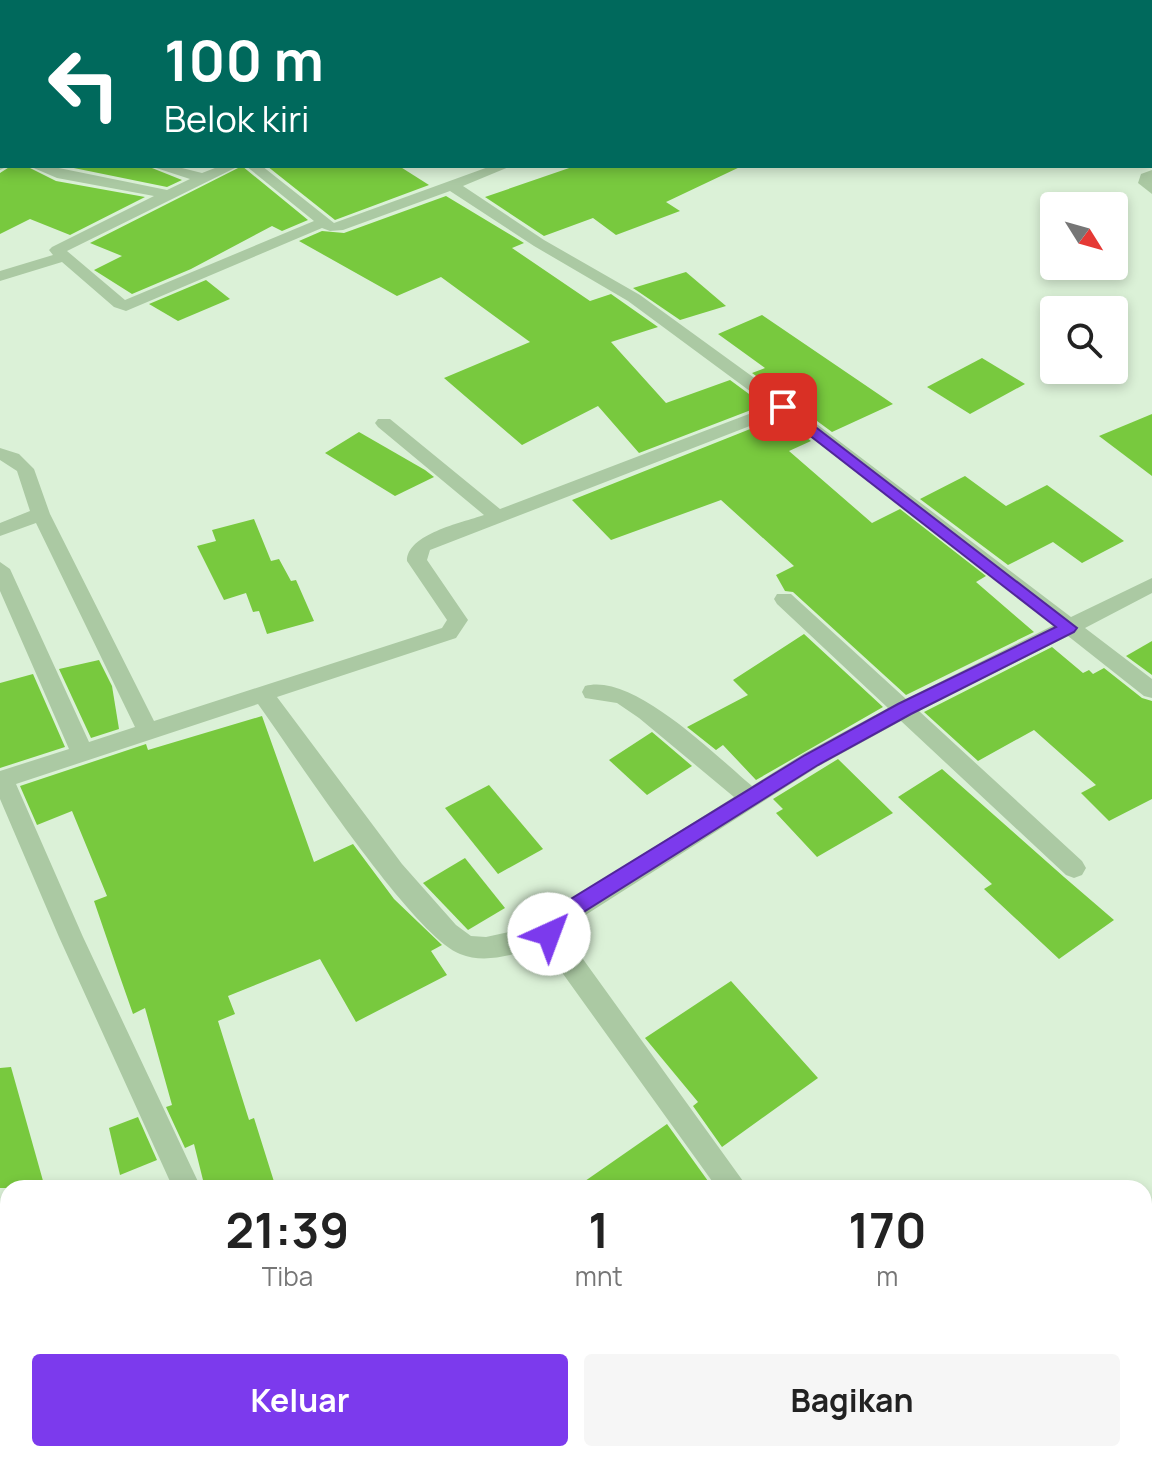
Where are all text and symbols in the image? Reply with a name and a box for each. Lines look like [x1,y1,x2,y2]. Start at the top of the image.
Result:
text: 100 m [164,21,324,98]
icon: left [32,32,136,136]
text: Belok kiri [164,94,310,143]
north arrow [1040,192,1128,280]
map controls [1040,192,1128,384]
button: search [1040,296,1128,384]
pin [749,373,817,441]
icon: arrive [761,385,805,429]
position arrow [507,892,591,976]
text: 21:39 [226,1197,349,1262]
text: 1 [588,1197,609,1262]
text: 170 [848,1197,926,1262]
text: Tiba [262,1258,313,1294]
text: mnt [575,1258,623,1294]
text: m [876,1258,898,1294]
button: Keluar [32,1354,568,1446]
button: Bagikan [584,1354,1120,1446]

